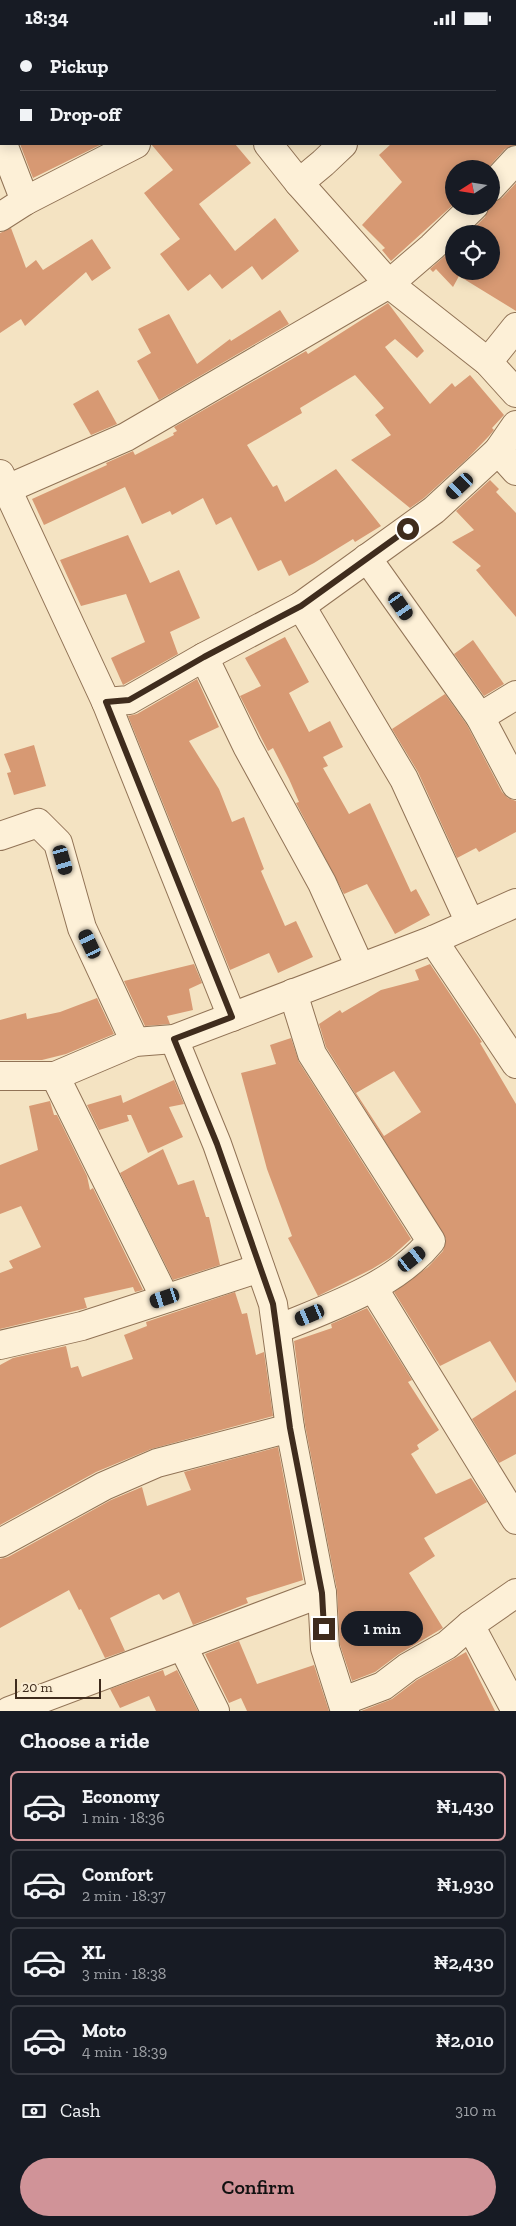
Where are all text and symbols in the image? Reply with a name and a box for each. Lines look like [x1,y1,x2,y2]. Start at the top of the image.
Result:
text: 18:34 [25,6,69,29]
text: Pickup [50,55,108,78]
text: Drop-off [50,103,121,126]
north arrow [445,160,500,215]
map controls [445,160,500,280]
button: locate [445,225,500,280]
car [443,470,476,502]
route start [397,518,419,540]
car [386,589,415,623]
car [51,844,74,876]
car [76,927,103,961]
car [395,1244,428,1274]
car [148,1286,181,1310]
car [293,1302,326,1328]
callout: 1 min [342,1611,424,1647]
route end [313,1618,335,1640]
text: 1 min [363,1619,401,1638]
scale bar [15,1676,101,1699]
text: 20 m [22,1679,53,1696]
text: Choose a ride [20,1727,150,1754]
icon: car [22,1784,67,1829]
text: Economy [82,1785,160,1808]
text: ₦1,430 [436,1795,494,1818]
text: 1 min · 18:36 [82,1808,165,1827]
icon: car [22,1862,67,1907]
text: Comfort [82,1863,153,1886]
text: ₦1,930 [437,1873,494,1896]
text: 2 min · 18:37 [82,1886,166,1905]
icon: car [22,1940,67,1985]
text: XL [82,1941,105,1964]
text: ₦2,430 [434,1951,494,1974]
text: 3 min · 18:38 [82,1964,166,1983]
icon: car [22,2018,67,2063]
text: Moto [82,2019,126,2042]
text: ₦2,010 [436,2029,494,2052]
text: 4 min · 18:39 [82,2042,167,2061]
icon: cash [20,2097,48,2125]
text: Cash [60,2099,100,2122]
text: 310 m [455,2101,496,2120]
button: Confirm [20,2158,496,2216]

